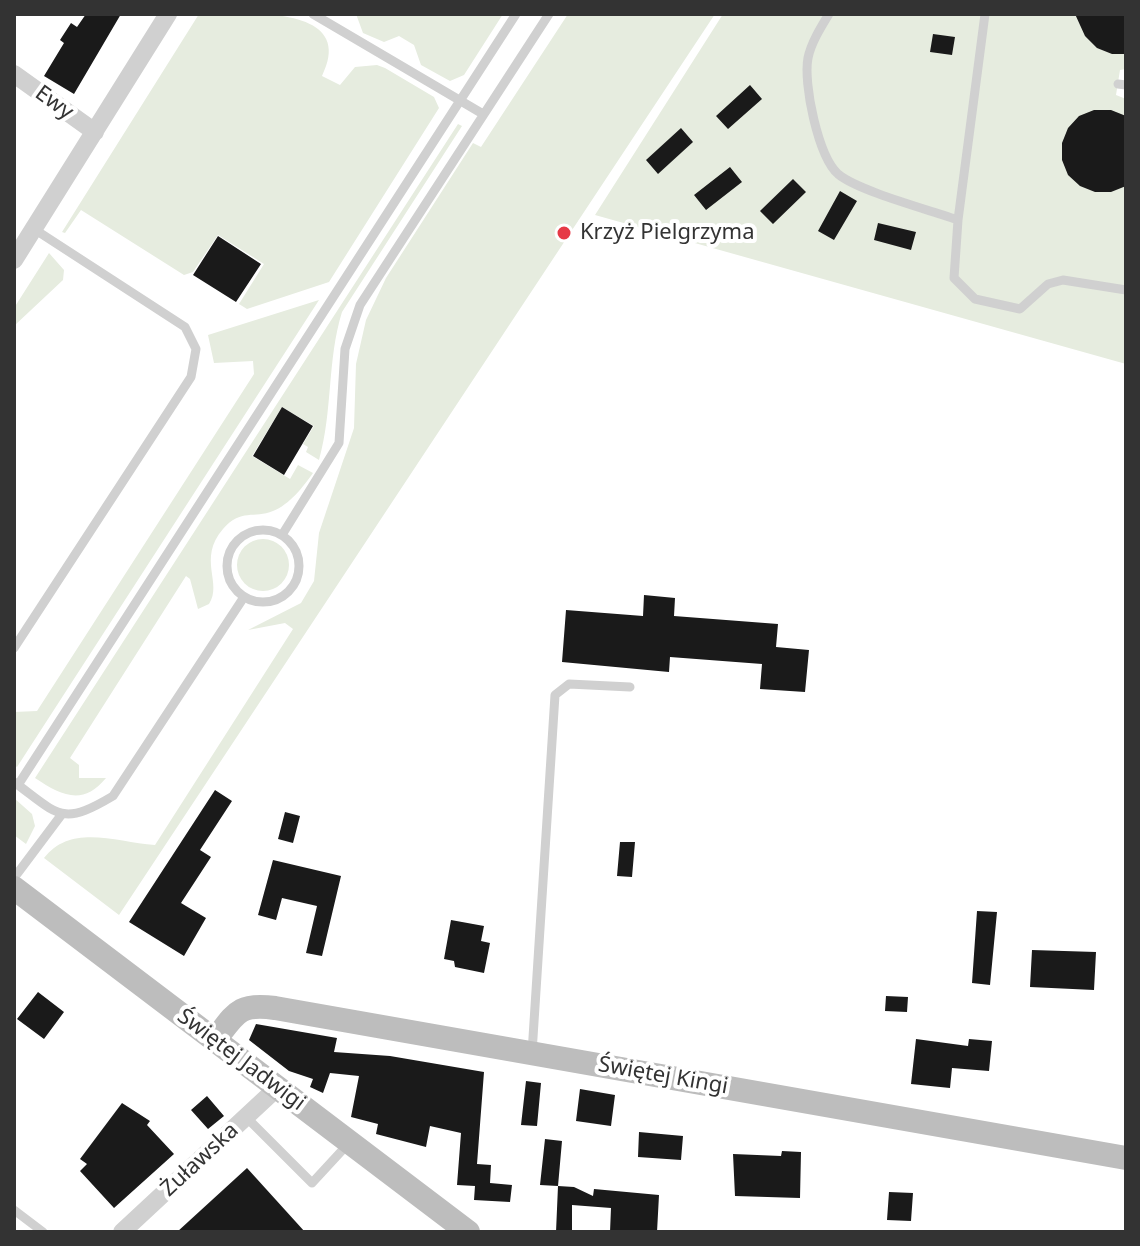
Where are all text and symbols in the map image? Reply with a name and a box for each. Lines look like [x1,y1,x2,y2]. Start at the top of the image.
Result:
street label: Ewy [30,80,78,126]
place label: Krzyż Pielgrzyma [580,220,754,246]
marker: Krzyż Pielgrzyma [555,224,573,242]
street label: Świętej Jadwigi [172,1003,310,1117]
street label: Świętej Kingi [596,1052,730,1100]
street label: Żuławska [156,1118,244,1202]

